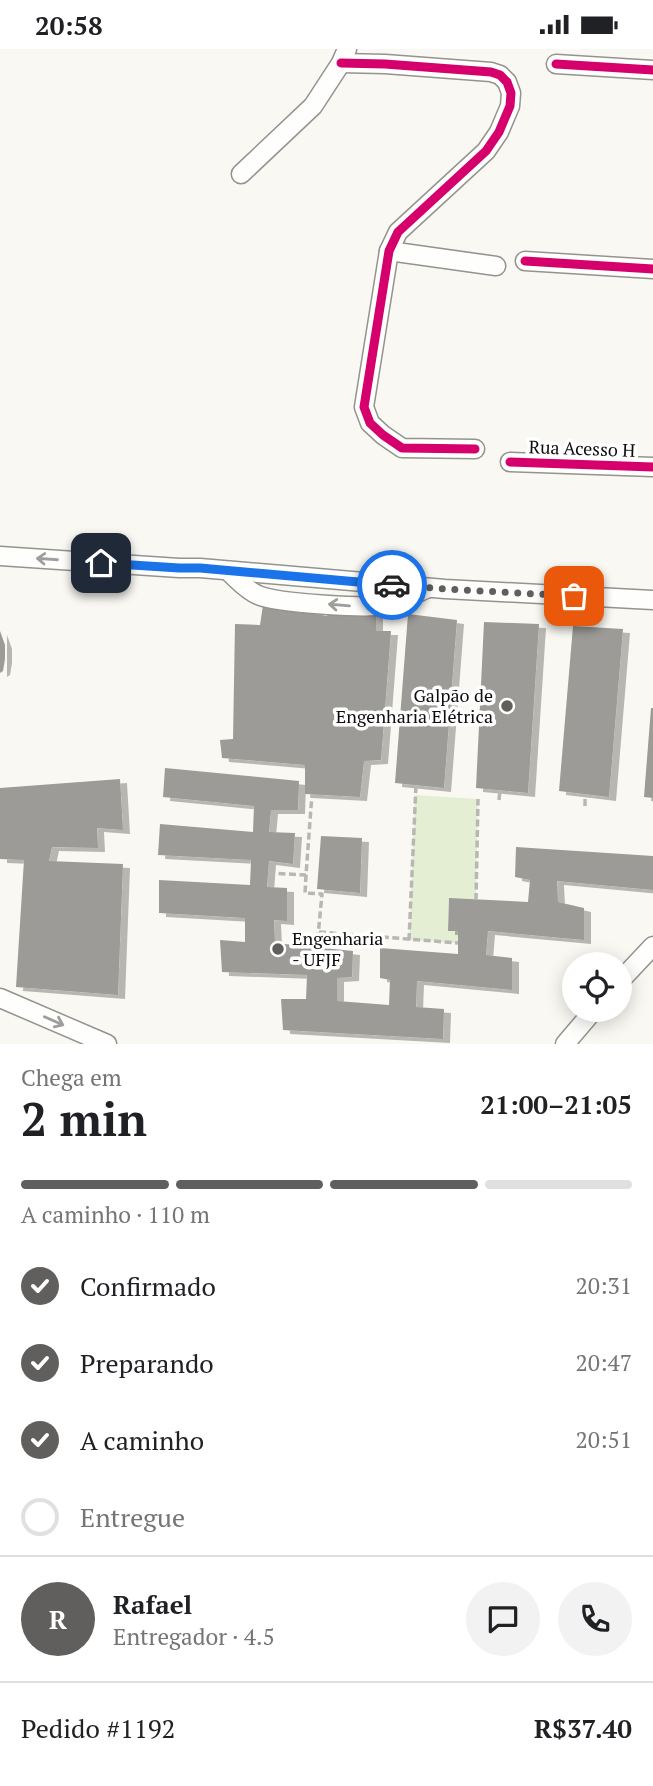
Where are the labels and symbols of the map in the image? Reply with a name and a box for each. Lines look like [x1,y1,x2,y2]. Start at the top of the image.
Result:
street label: Rua Acesso H [528,434,636,462]
pin [71,533,131,593]
courier [357,550,427,620]
one-way arrow [36,552,59,565]
pin [544,566,604,626]
one-way arrow [329,598,351,611]
place label: Galpão de Engenharia Elétrica [336,683,493,728]
marker: Galpão de Engenharia Elétrica [499,698,515,714]
place label: Engenharia - UFJF [292,926,383,971]
marker: Engenharia - UFJF [270,941,286,957]
one-way arrow [42,1015,64,1028]

